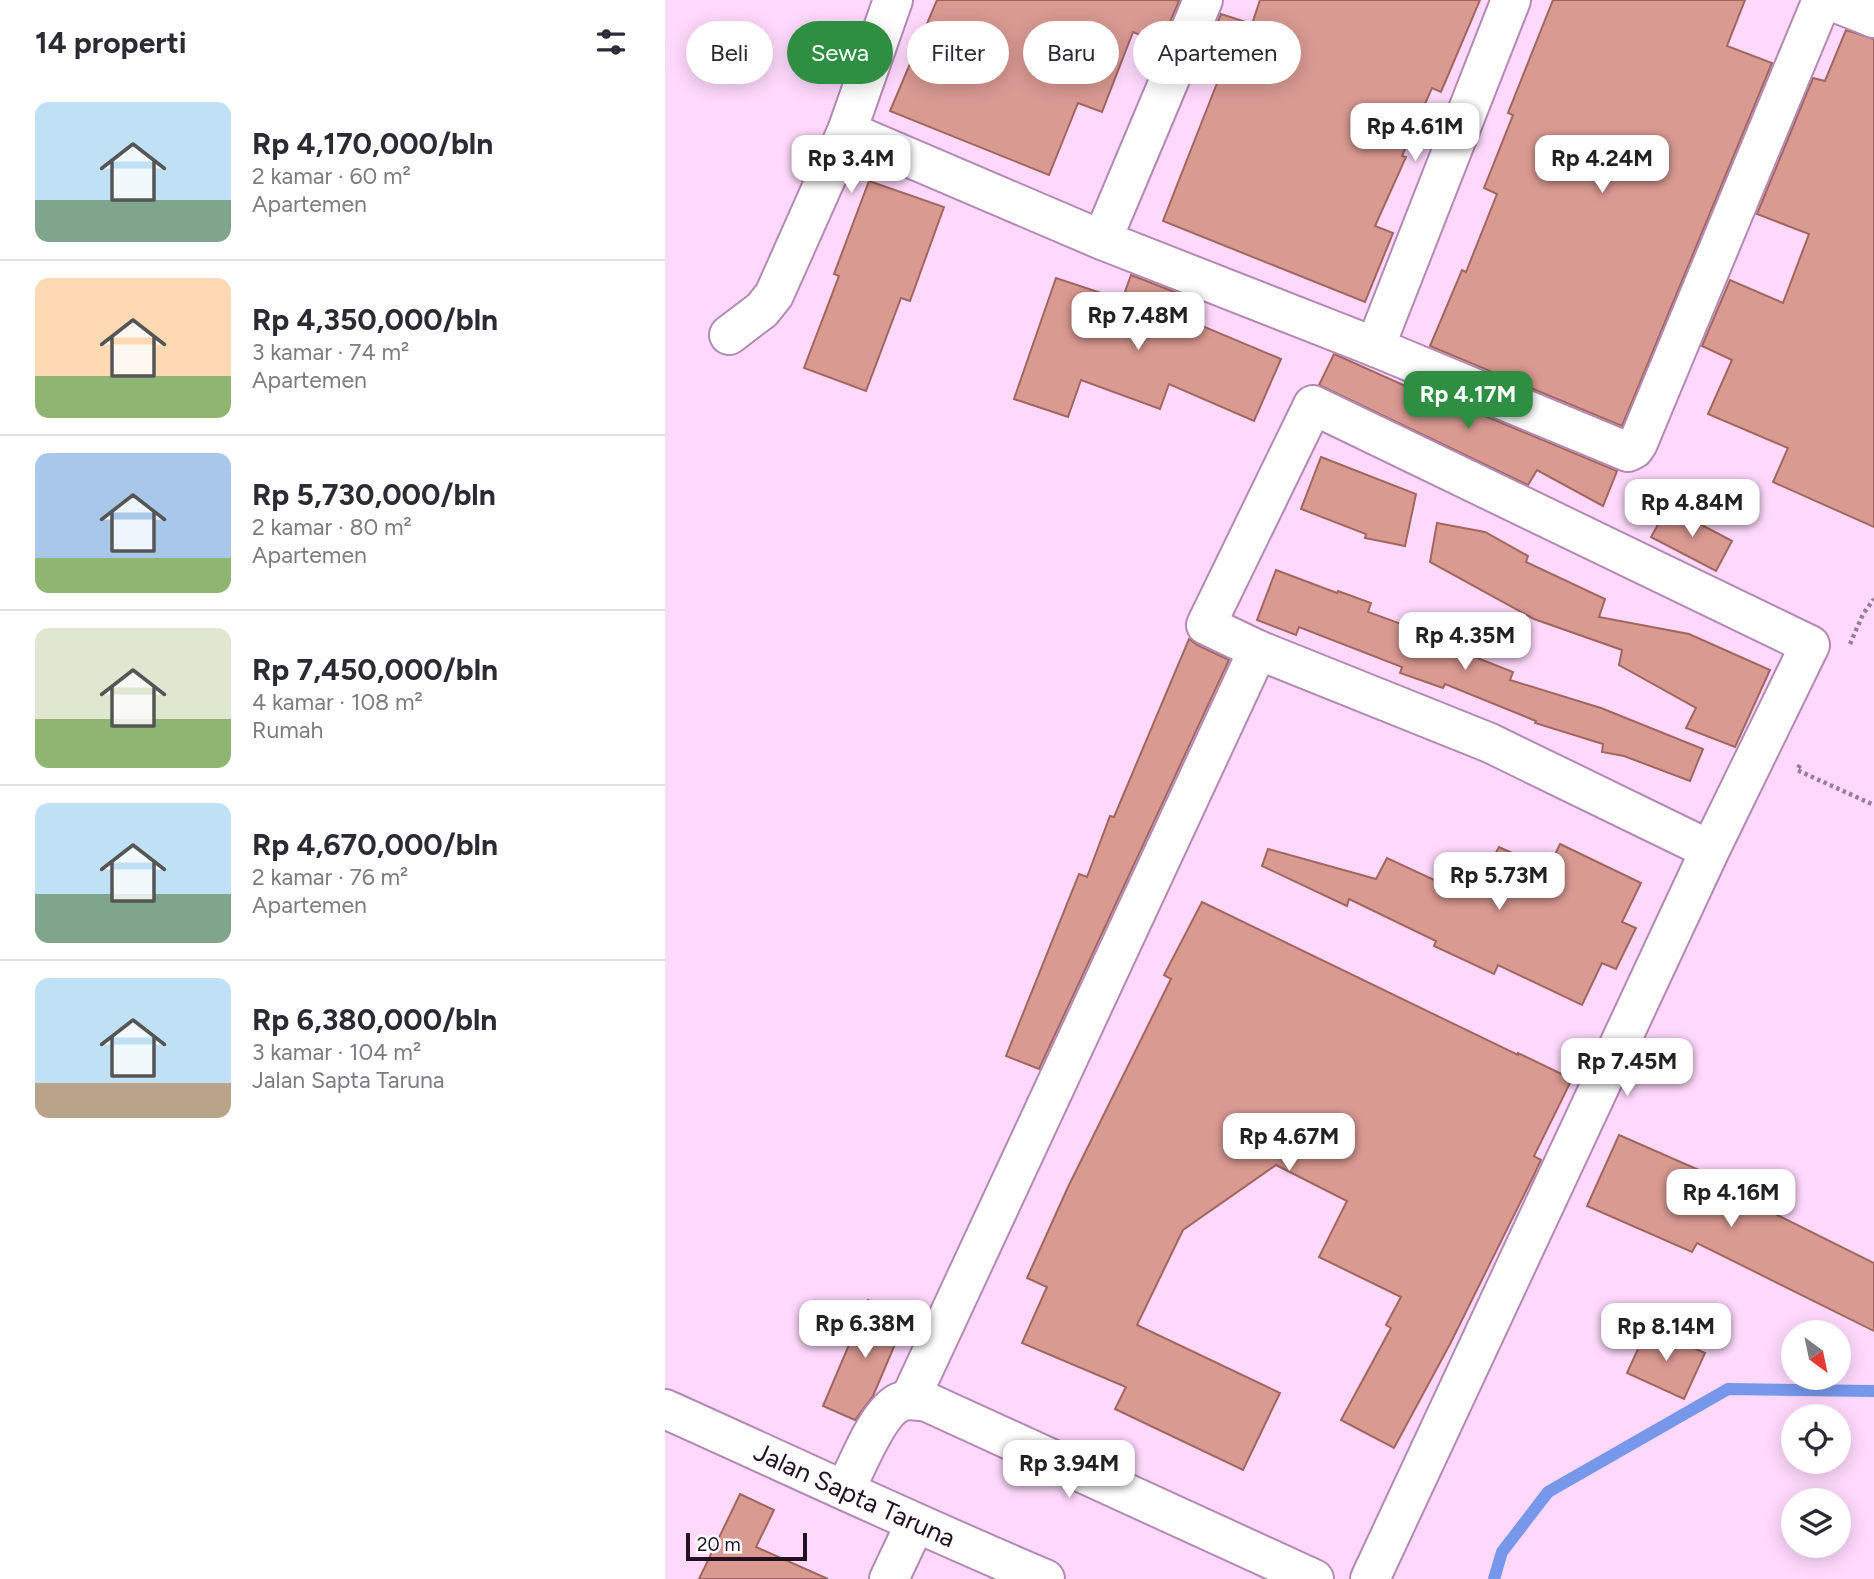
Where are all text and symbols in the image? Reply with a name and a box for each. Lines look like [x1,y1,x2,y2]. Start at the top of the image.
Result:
chip: Beli [686,21,773,84]
chip: Sewa [787,21,893,84]
chip: Filter [907,21,1009,84]
chip: Baru [1023,21,1119,84]
chip: Apartemen [1133,21,1301,84]
icon: filters [592,23,630,61]
text: 14 properti [35,24,187,61]
pin: Rp 4.61M [1343,104,1487,163]
text: Rp 4.61M [1366,112,1464,140]
text: Rp 4,170,000/bln [252,125,493,162]
icon: home [91,130,175,214]
pin: Rp 3.4M [786,136,916,195]
pin: Rp 4.24M [1530,136,1674,195]
text: Rp 3.4M [808,144,894,172]
text: Rp 4.24M [1551,144,1653,172]
text: 2 kamar · 60 m² [252,162,411,190]
text: Apartemen [252,190,367,218]
pin: Rp 7.48M [1066,292,1210,352]
text: Rp 4,350,000/bln [252,301,498,338]
text: Rp 7.48M [1088,301,1188,329]
icon: home [91,306,175,390]
text: 3 kamar · 74 m² [252,338,409,366]
text: Apartemen [252,366,367,394]
pin: Rp 4.17M [1396,372,1540,431]
text: Rp 4.17M [1420,380,1516,408]
text: Rp 5,730,000/bln [252,476,496,513]
pin: Rp 4.84M [1620,480,1764,539]
icon: home [91,481,175,565]
text: Rp 4.84M [1641,488,1743,516]
text: 2 kamar · 80 m² [252,513,412,541]
text: Apartemen [252,541,367,569]
pin: Rp 4.35M [1393,612,1537,672]
text: Rp 4.35M [1415,621,1515,649]
text: Rp 7,450,000/bln [252,651,498,688]
icon: home [91,656,175,740]
text: 4 kamar · 108 m² [252,688,423,716]
text: Rumah [252,716,323,744]
text: Rp 4,670,000/bln [252,826,498,863]
icon: home [91,831,175,915]
pin: Rp 5.73M [1427,852,1571,912]
text: Rp 5.73M [1450,861,1548,889]
text: 2 kamar · 76 m² [252,863,408,891]
text: Apartemen [252,891,367,919]
text: Rp 6,380,000/bln [252,1001,497,1038]
icon: home [91,1006,175,1090]
text: 3 kamar · 104 m² [252,1038,421,1066]
pin: Rp 7.45M [1555,1038,1699,1098]
text: Rp 7.45M [1577,1047,1677,1075]
text: Jalan Sapta Taruna [252,1066,445,1094]
pin: Rp 4.67M [1217,1114,1361,1173]
text: Rp 4.67M [1239,1122,1339,1150]
pin: Rp 4.16M [1659,1170,1803,1229]
text: Rp 4.16M [1682,1178,1780,1206]
pin: Rp 6.38M [793,1300,937,1360]
pin: Rp 8.14M [1594,1304,1738,1363]
text: Rp 6.38M [815,1309,915,1337]
text: Rp 8.14M [1617,1312,1715,1340]
north arrow [1781,1320,1851,1390]
map controls [1781,1320,1851,1558]
button: locate [1781,1404,1851,1474]
street label: Jalan Sapta Taruna [749,1435,960,1554]
pin: Rp 3.94M [997,1440,1141,1500]
text: Rp 3.94M [1019,1449,1119,1477]
button: layers [1781,1488,1851,1558]
scale bar [686,1530,807,1562]
text: 20 m [697,1533,741,1556]

